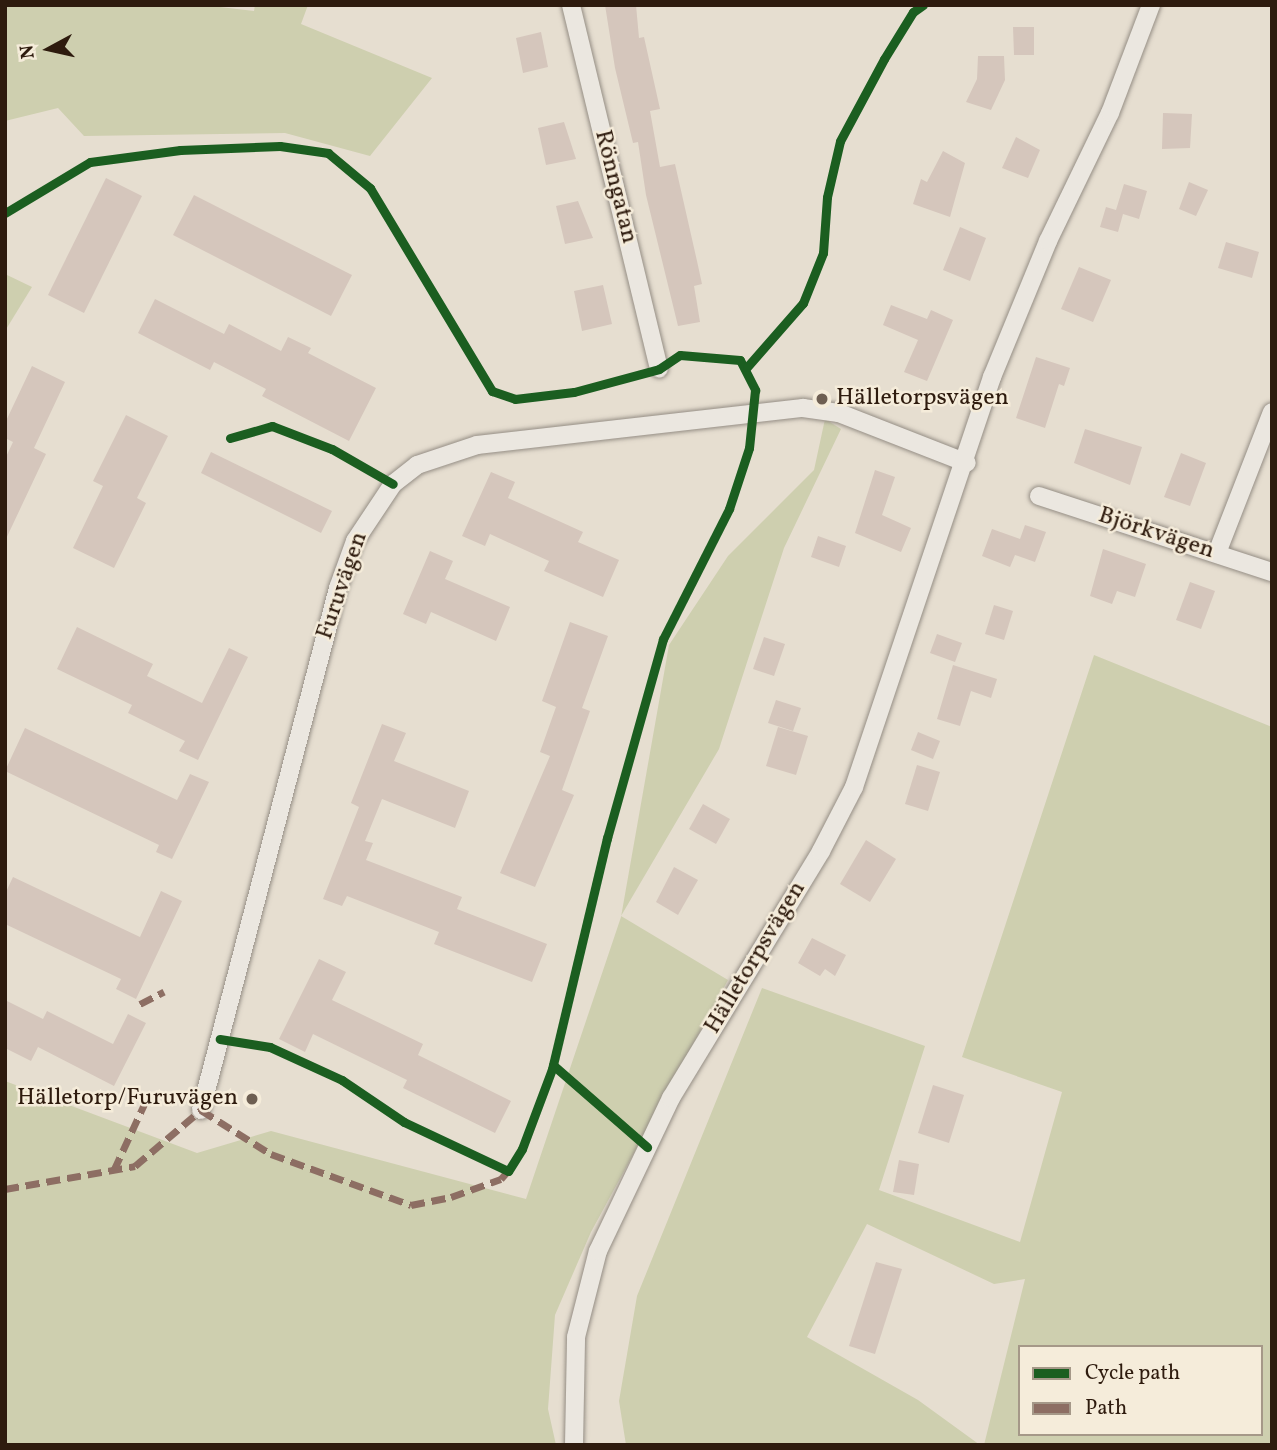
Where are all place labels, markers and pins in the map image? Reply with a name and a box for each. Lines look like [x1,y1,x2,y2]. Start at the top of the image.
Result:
place label: Hälletorpsvägen [836,385,1009,413]
marker: Hälletorpsvägen [814,391,830,407]
place label: Hälletorp/Furuvägen [17,1085,238,1113]
marker: Hälletorp/Furuvägen [244,1091,260,1107]

